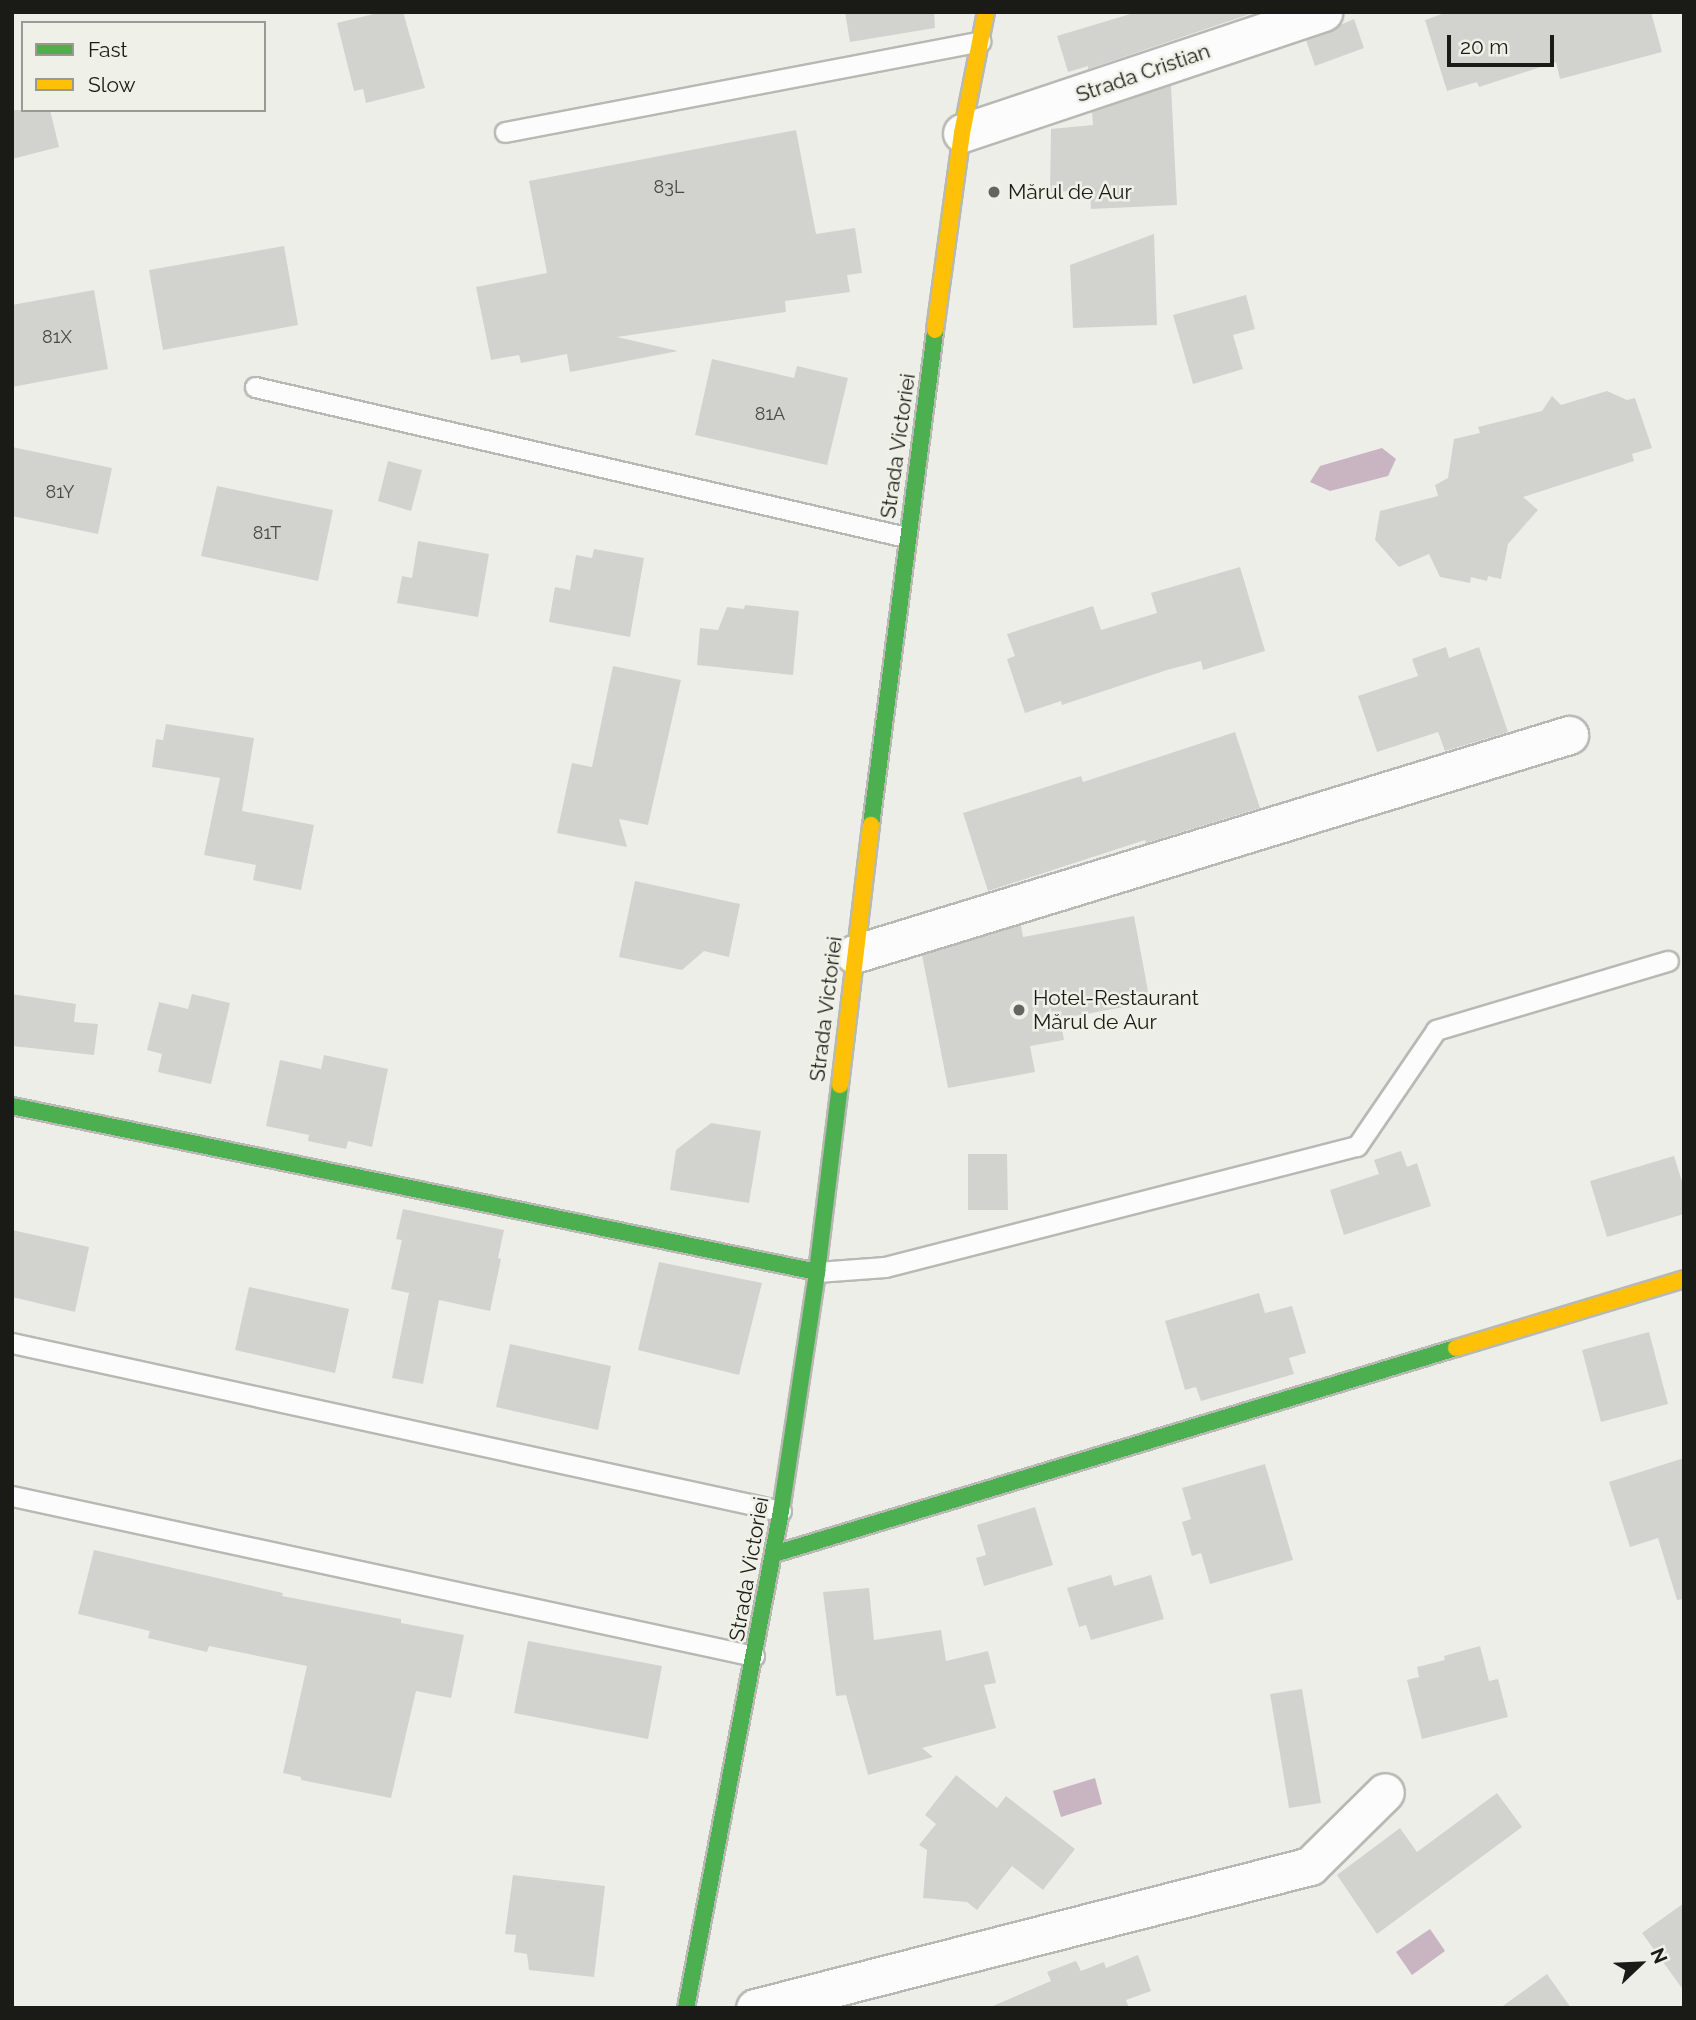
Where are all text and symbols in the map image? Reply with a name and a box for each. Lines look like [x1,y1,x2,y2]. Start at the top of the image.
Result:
legend [21,21,266,112]
scale bar [1451,21,1558,65]
text: 20 m [1460,34,1508,59]
text: Fast [88,37,128,62]
street label: Strada Cristian [1073,38,1213,108]
text: Slow [88,72,136,97]
house number: 83L [654,176,684,198]
place label: Mărul de Aur [1008,179,1133,205]
marker: Mărul de Aur [986,184,1002,200]
house number: 81X [42,326,72,348]
street label: Strada Victoriei [875,372,921,520]
house number: 81A [755,403,785,425]
house number: 81Y [46,481,74,503]
house number: 81T [253,522,281,544]
street label: Strada Victoriei [805,935,847,1083]
place label: Hotel-Restaurant Mărul de Aur [1033,985,1199,1035]
marker: Hotel-Restaurant Mărul de Aur [1011,1002,1027,1018]
street label: Strada Victoriei [724,1495,774,1643]
north arrow [1605,1929,1675,1999]
text: N [1646,1945,1672,1967]

